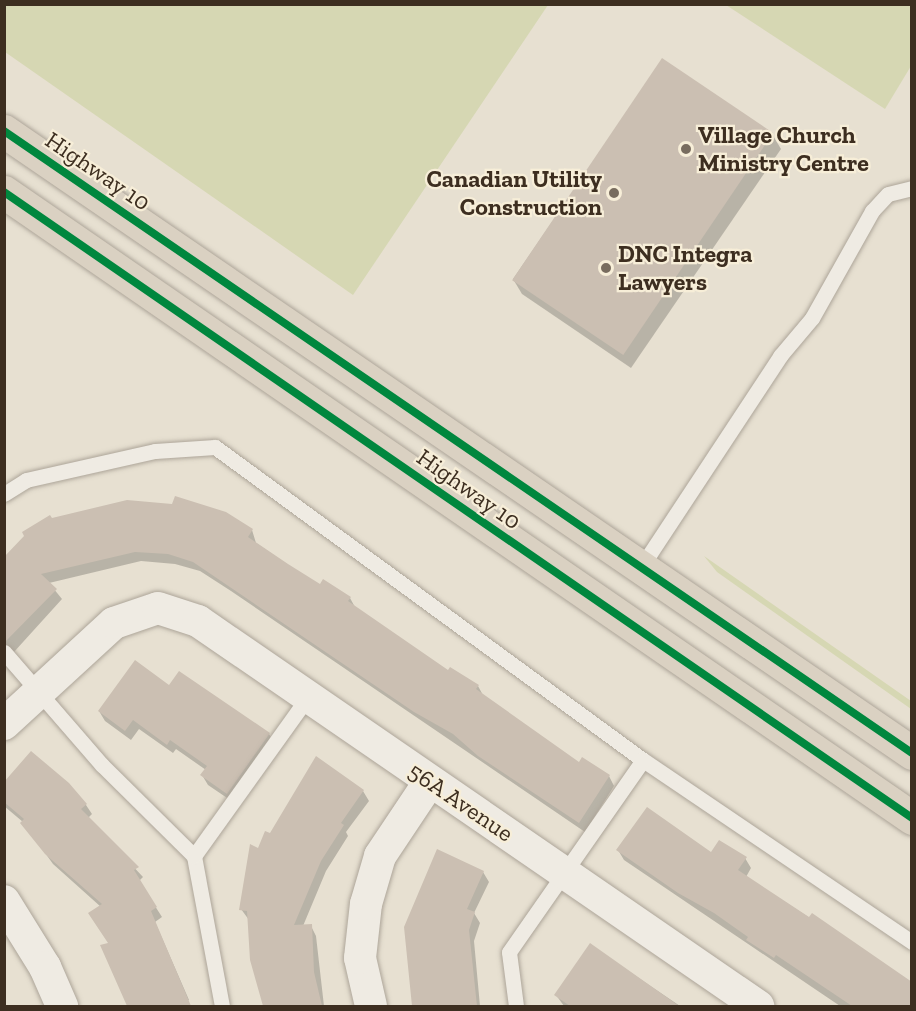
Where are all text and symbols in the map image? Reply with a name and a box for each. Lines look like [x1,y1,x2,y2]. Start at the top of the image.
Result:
place label: Village Church Ministry Centre [698,121,869,177]
street label: Highway 10 [40,125,156,217]
marker: Village Church Ministry Centre [679,142,693,156]
place label: Canadian Utility Construction [426,165,602,221]
marker: Canadian Utility Construction [607,186,621,200]
place label: DNC Integra Lawyers [618,240,752,296]
marker: DNC Integra Lawyers [599,261,613,275]
street label: Highway 10 [411,442,527,536]
street label: 56A Avenue [402,756,520,848]

